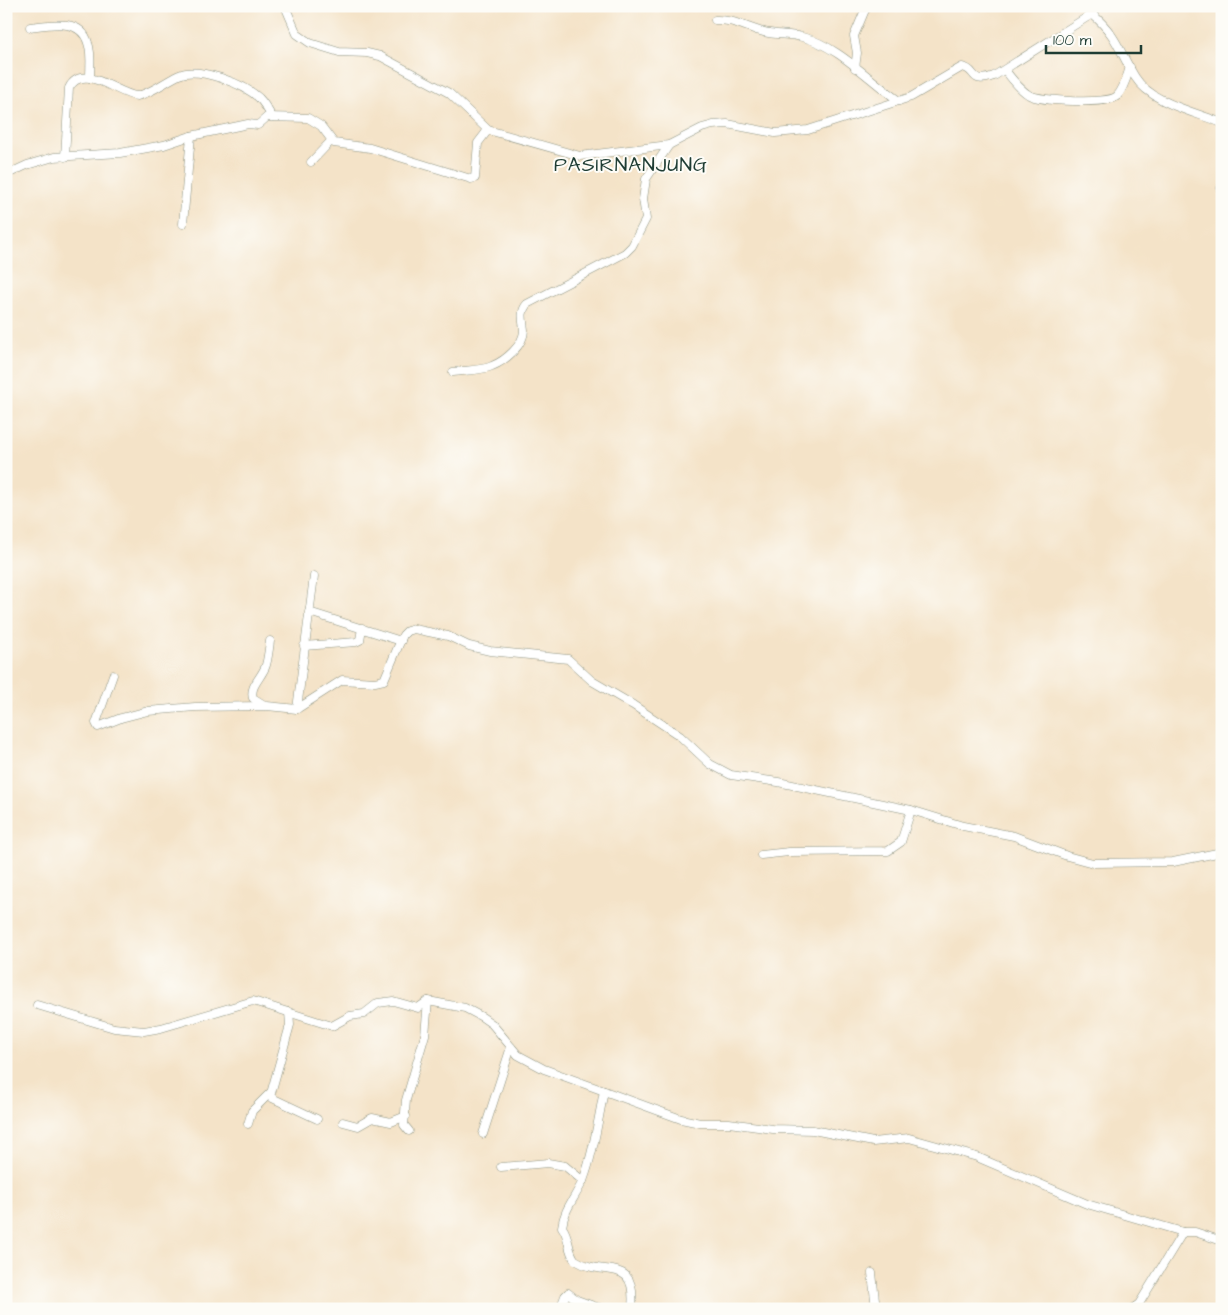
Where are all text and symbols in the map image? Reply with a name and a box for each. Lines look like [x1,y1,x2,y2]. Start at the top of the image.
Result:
scale bar [1046,22,1140,54]
text: 100 m [1053,30,1092,51]
district label: PASIRNANJUNG [554,151,708,179]

